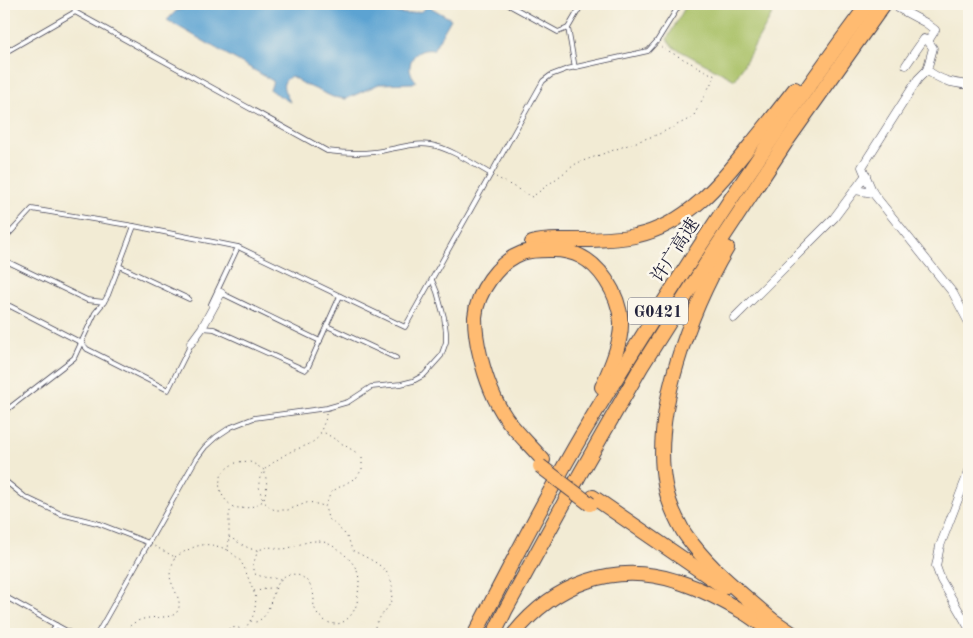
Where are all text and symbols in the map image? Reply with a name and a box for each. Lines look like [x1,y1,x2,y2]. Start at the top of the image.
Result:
street label: 许广高速 [647,214,703,286]
road number: G0421 [628,298,688,324]

